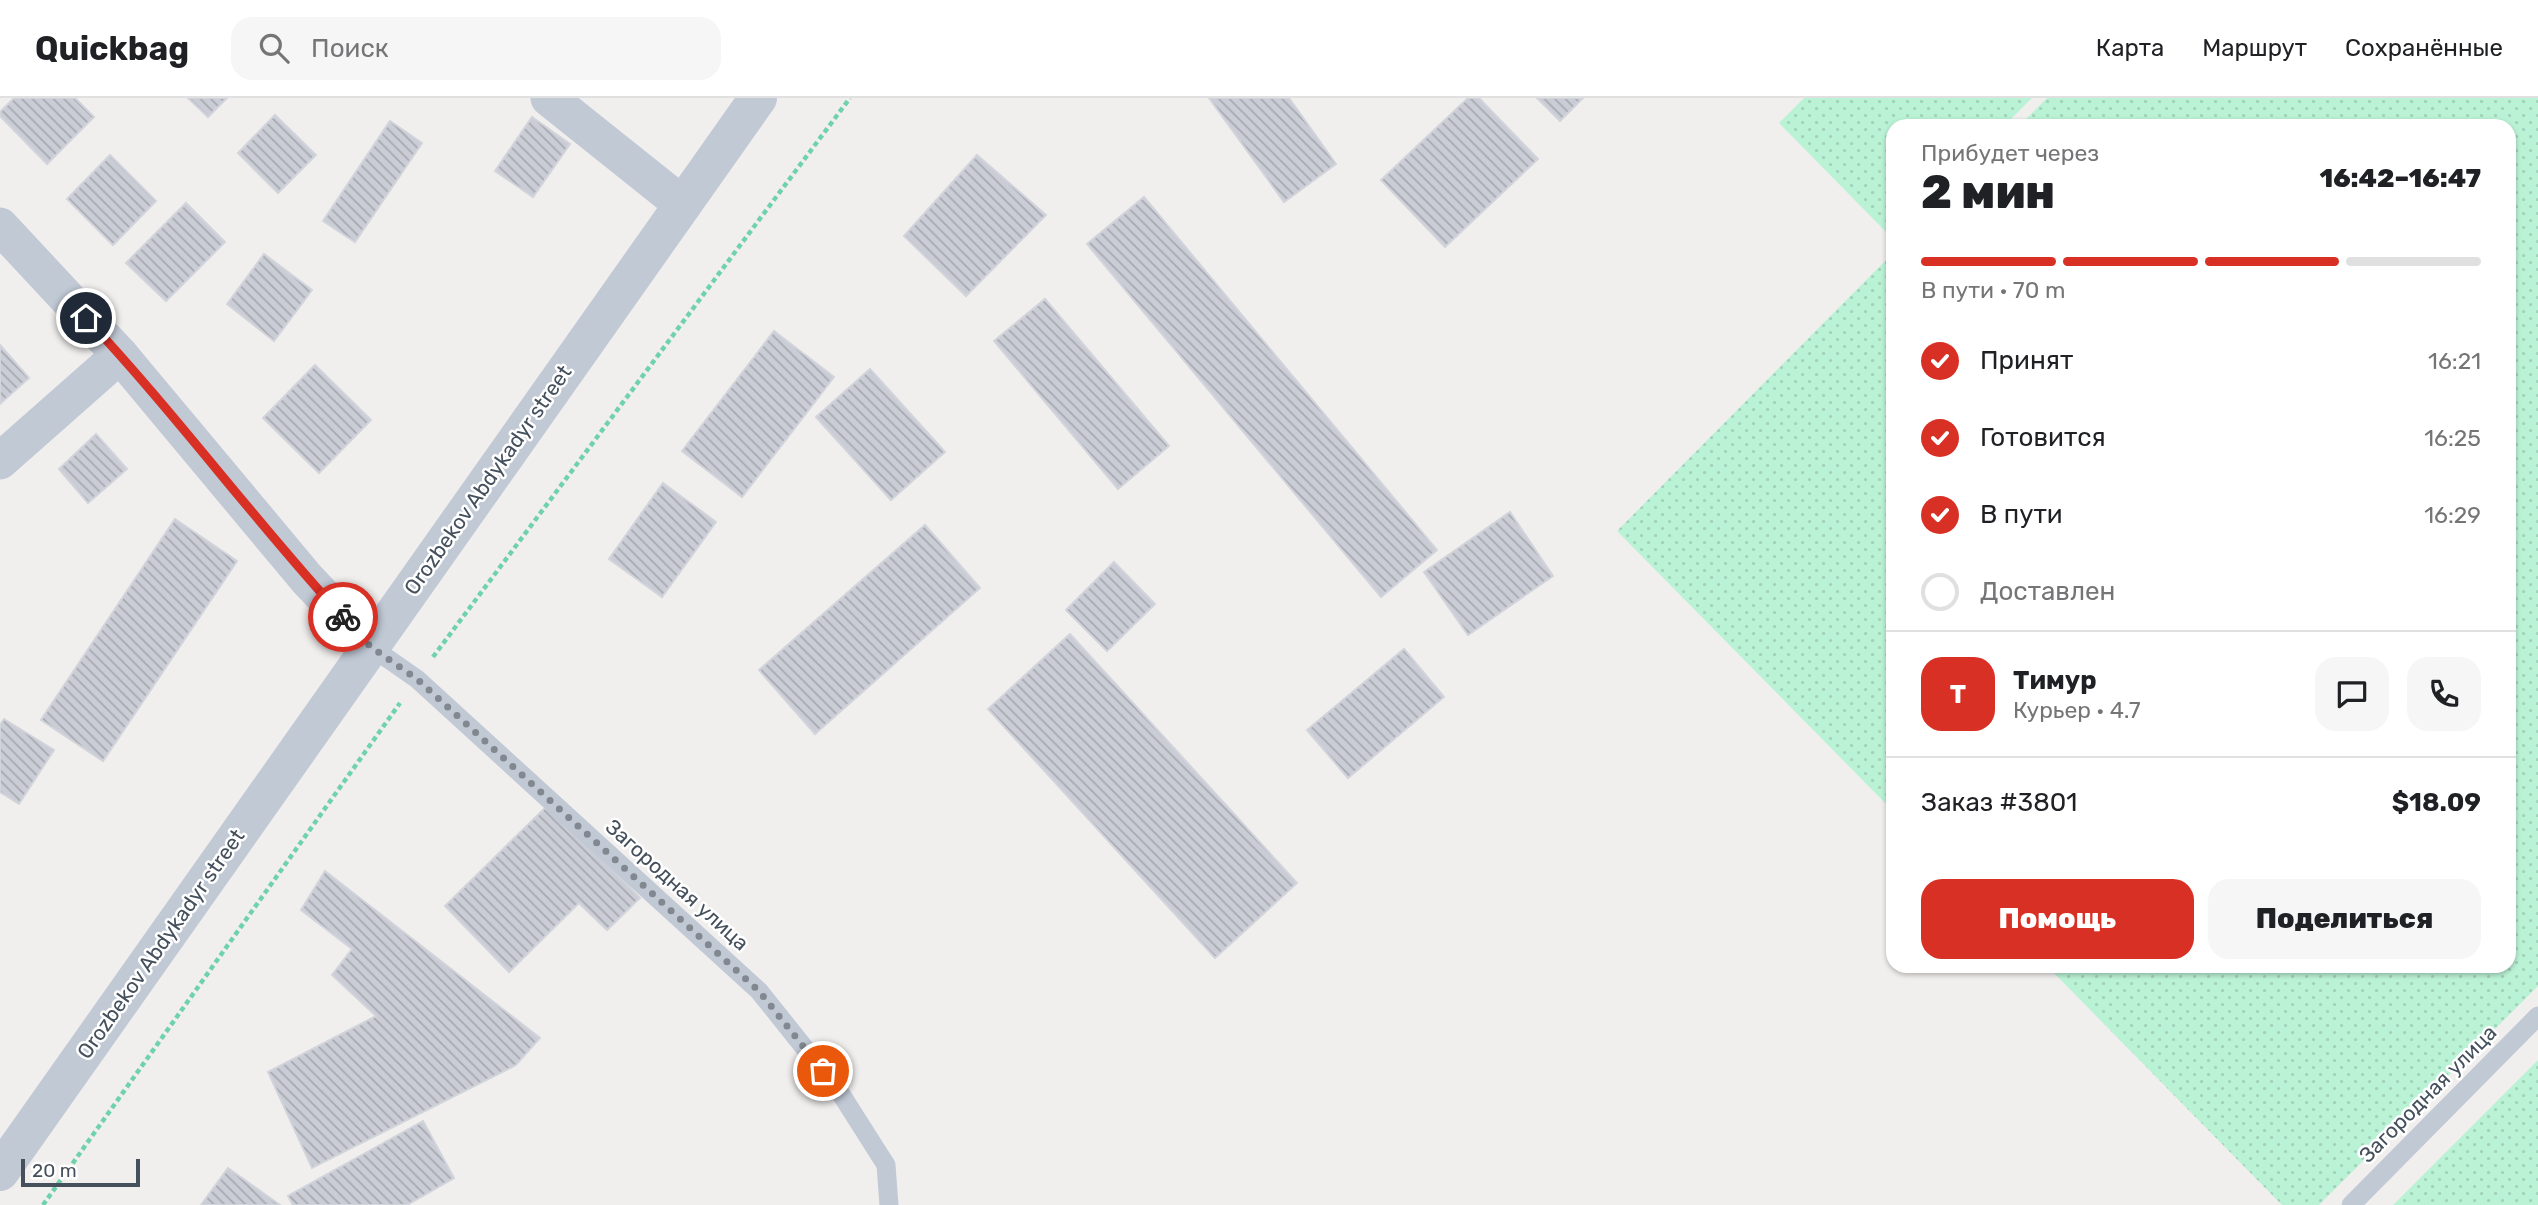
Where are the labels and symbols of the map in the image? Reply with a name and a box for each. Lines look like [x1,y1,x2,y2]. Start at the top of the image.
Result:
pin [56,288,116,348]
street label: Orozbekov Abdykadyr street [399,360,577,599]
courier [308,582,378,652]
street label: Загородная улица [601,814,754,955]
street label: Orozbekov Abdykadyr street [72,824,250,1063]
street label: Загородная улица [2354,1020,2502,1168]
pin [793,1041,853,1101]
scale bar [21,1156,140,1188]

